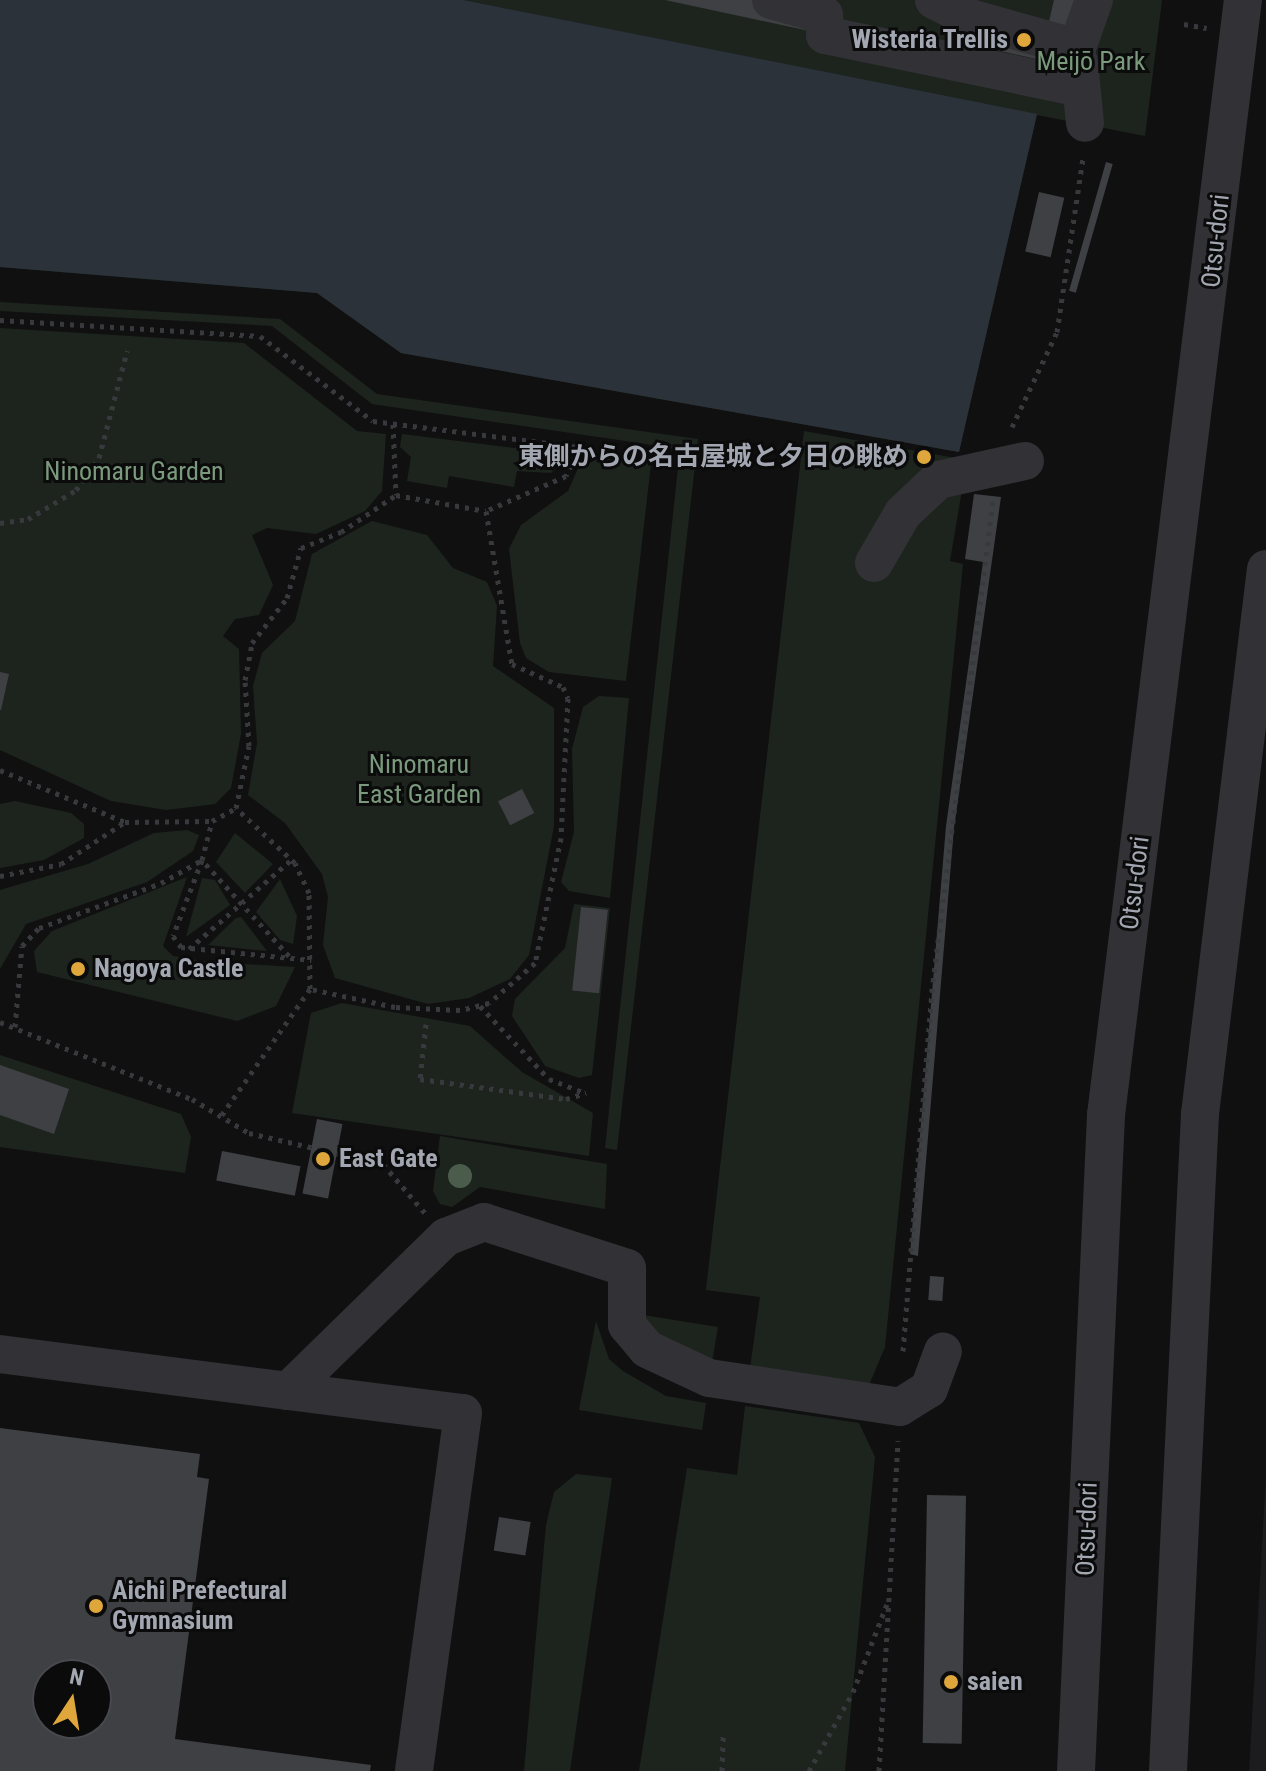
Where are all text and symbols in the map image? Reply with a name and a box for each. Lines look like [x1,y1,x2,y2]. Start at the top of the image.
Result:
place label: Wisteria Trellis [851,24,1008,56]
marker: Wisteria Trellis [1015,31,1033,49]
park label: Meijō Park [1036,46,1146,78]
street label: Otsu-dori [1196,193,1236,289]
place label: 東側からの名古屋城と夕日の眺め [518,441,908,473]
marker: 東側からの名古屋城と夕日の眺め [915,448,933,466]
park label: Ninomaru Garden [44,456,224,488]
park label: Ninomaru East Garden [357,749,481,810]
street label: Otsu-dori [1114,834,1156,932]
place label: Nagoya Castle [94,953,243,985]
marker: Nagoya Castle [69,960,87,978]
place label: East Gate [339,1143,438,1175]
marker: East Gate [314,1150,332,1168]
street label: Otsu-dori [1070,1481,1104,1577]
place label: Aichi Prefectural Gymnasium [112,1575,287,1636]
marker: Aichi Prefectural Gymnasium [87,1597,105,1615]
north arrow [32,1659,112,1739]
text: N [67,1663,86,1691]
place label: saien [967,1666,1023,1698]
marker: saien [942,1673,960,1691]

